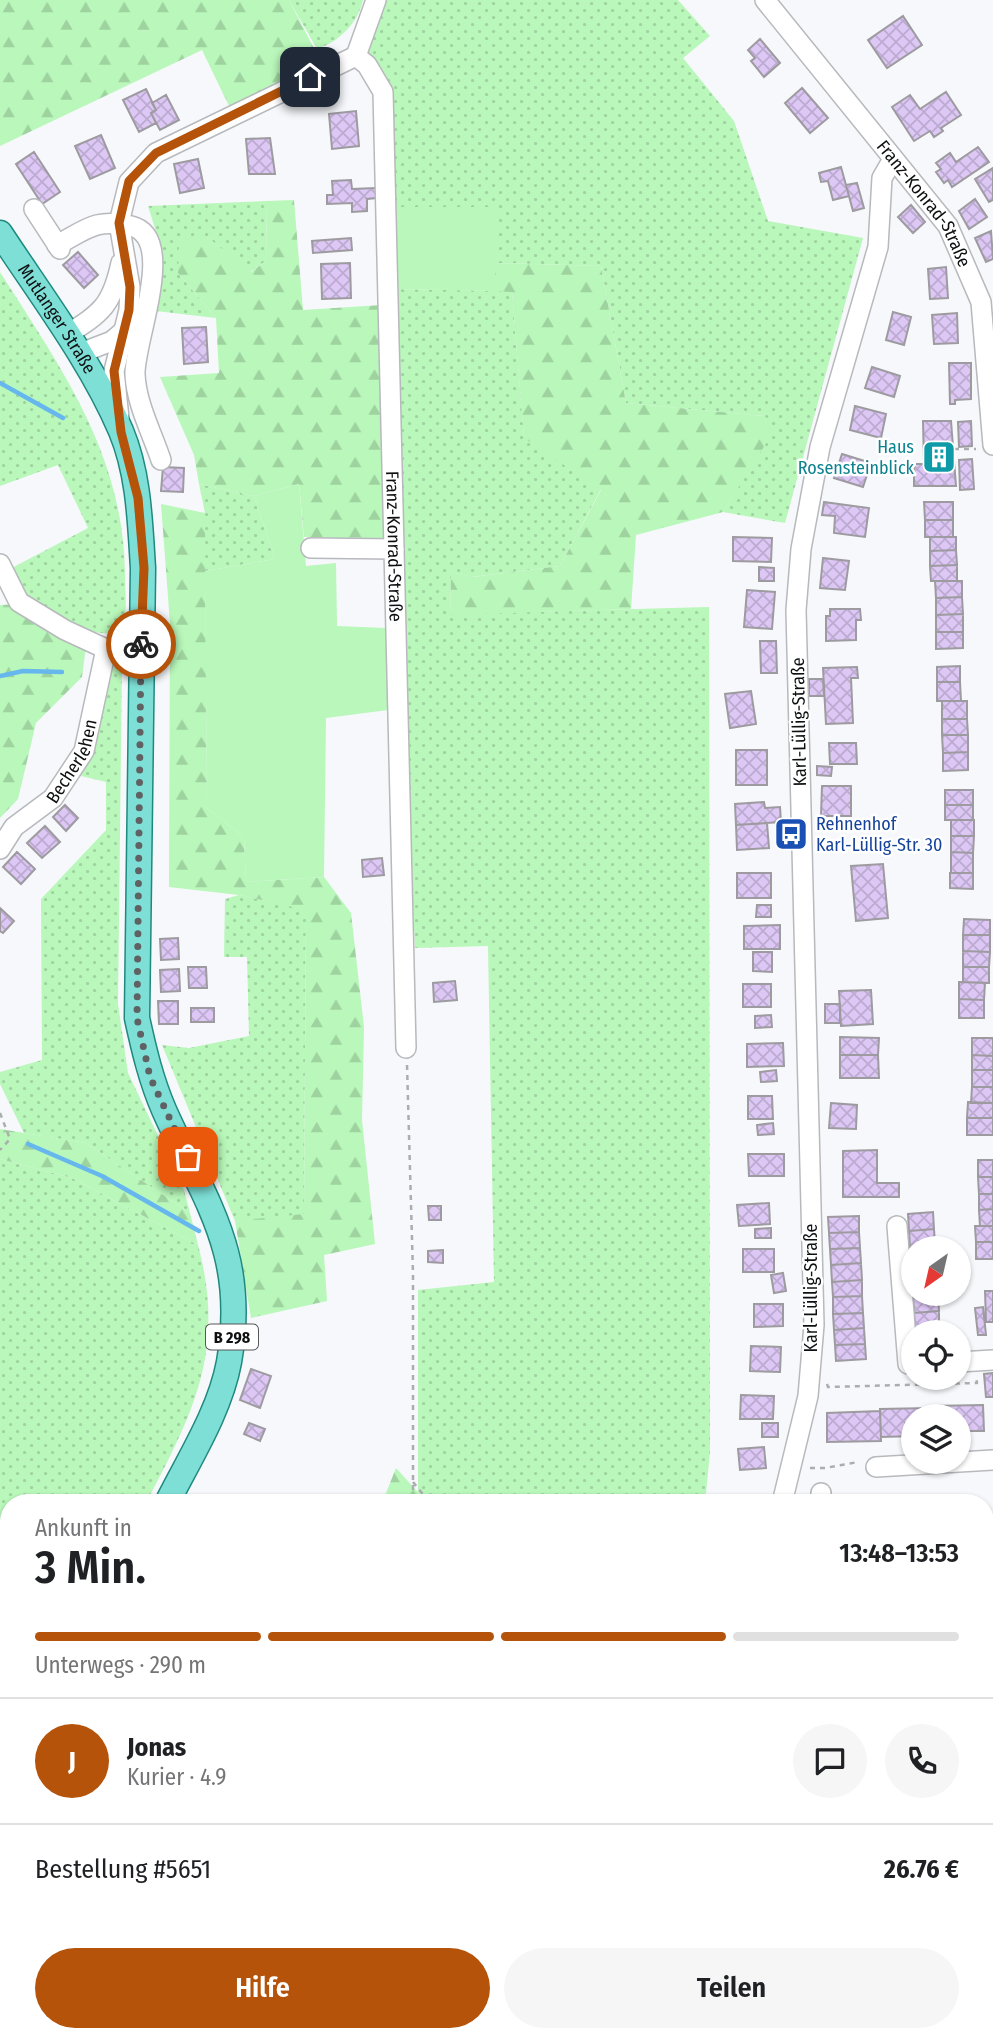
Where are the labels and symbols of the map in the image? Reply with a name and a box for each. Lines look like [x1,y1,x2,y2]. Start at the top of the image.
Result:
pin [280,47,340,107]
street label: Franz-Konrad-Straße [872,136,976,270]
street label: Mutlanger Straße [13,260,101,378]
place label: Haus Rosensteinblick [798,436,915,479]
building icon: Haus Rosensteinblick [920,438,958,476]
street label: Franz-Konrad-Straße [381,471,407,622]
courier [106,609,176,679]
street label: Karl-Lüllig-Straße [787,657,811,787]
street label: Becherlehen [42,717,102,807]
place label: Rehnenhof Karl-Lüllig-Str. 30 [816,813,942,856]
bus stop icon: Rehnenhof Karl-Lüllig-Str. 30 [772,815,810,853]
pin [158,1127,218,1187]
street label: Karl-Lüllig-Straße [800,1223,822,1352]
north arrow [901,1236,971,1306]
road number: B 298 [206,1324,258,1350]

